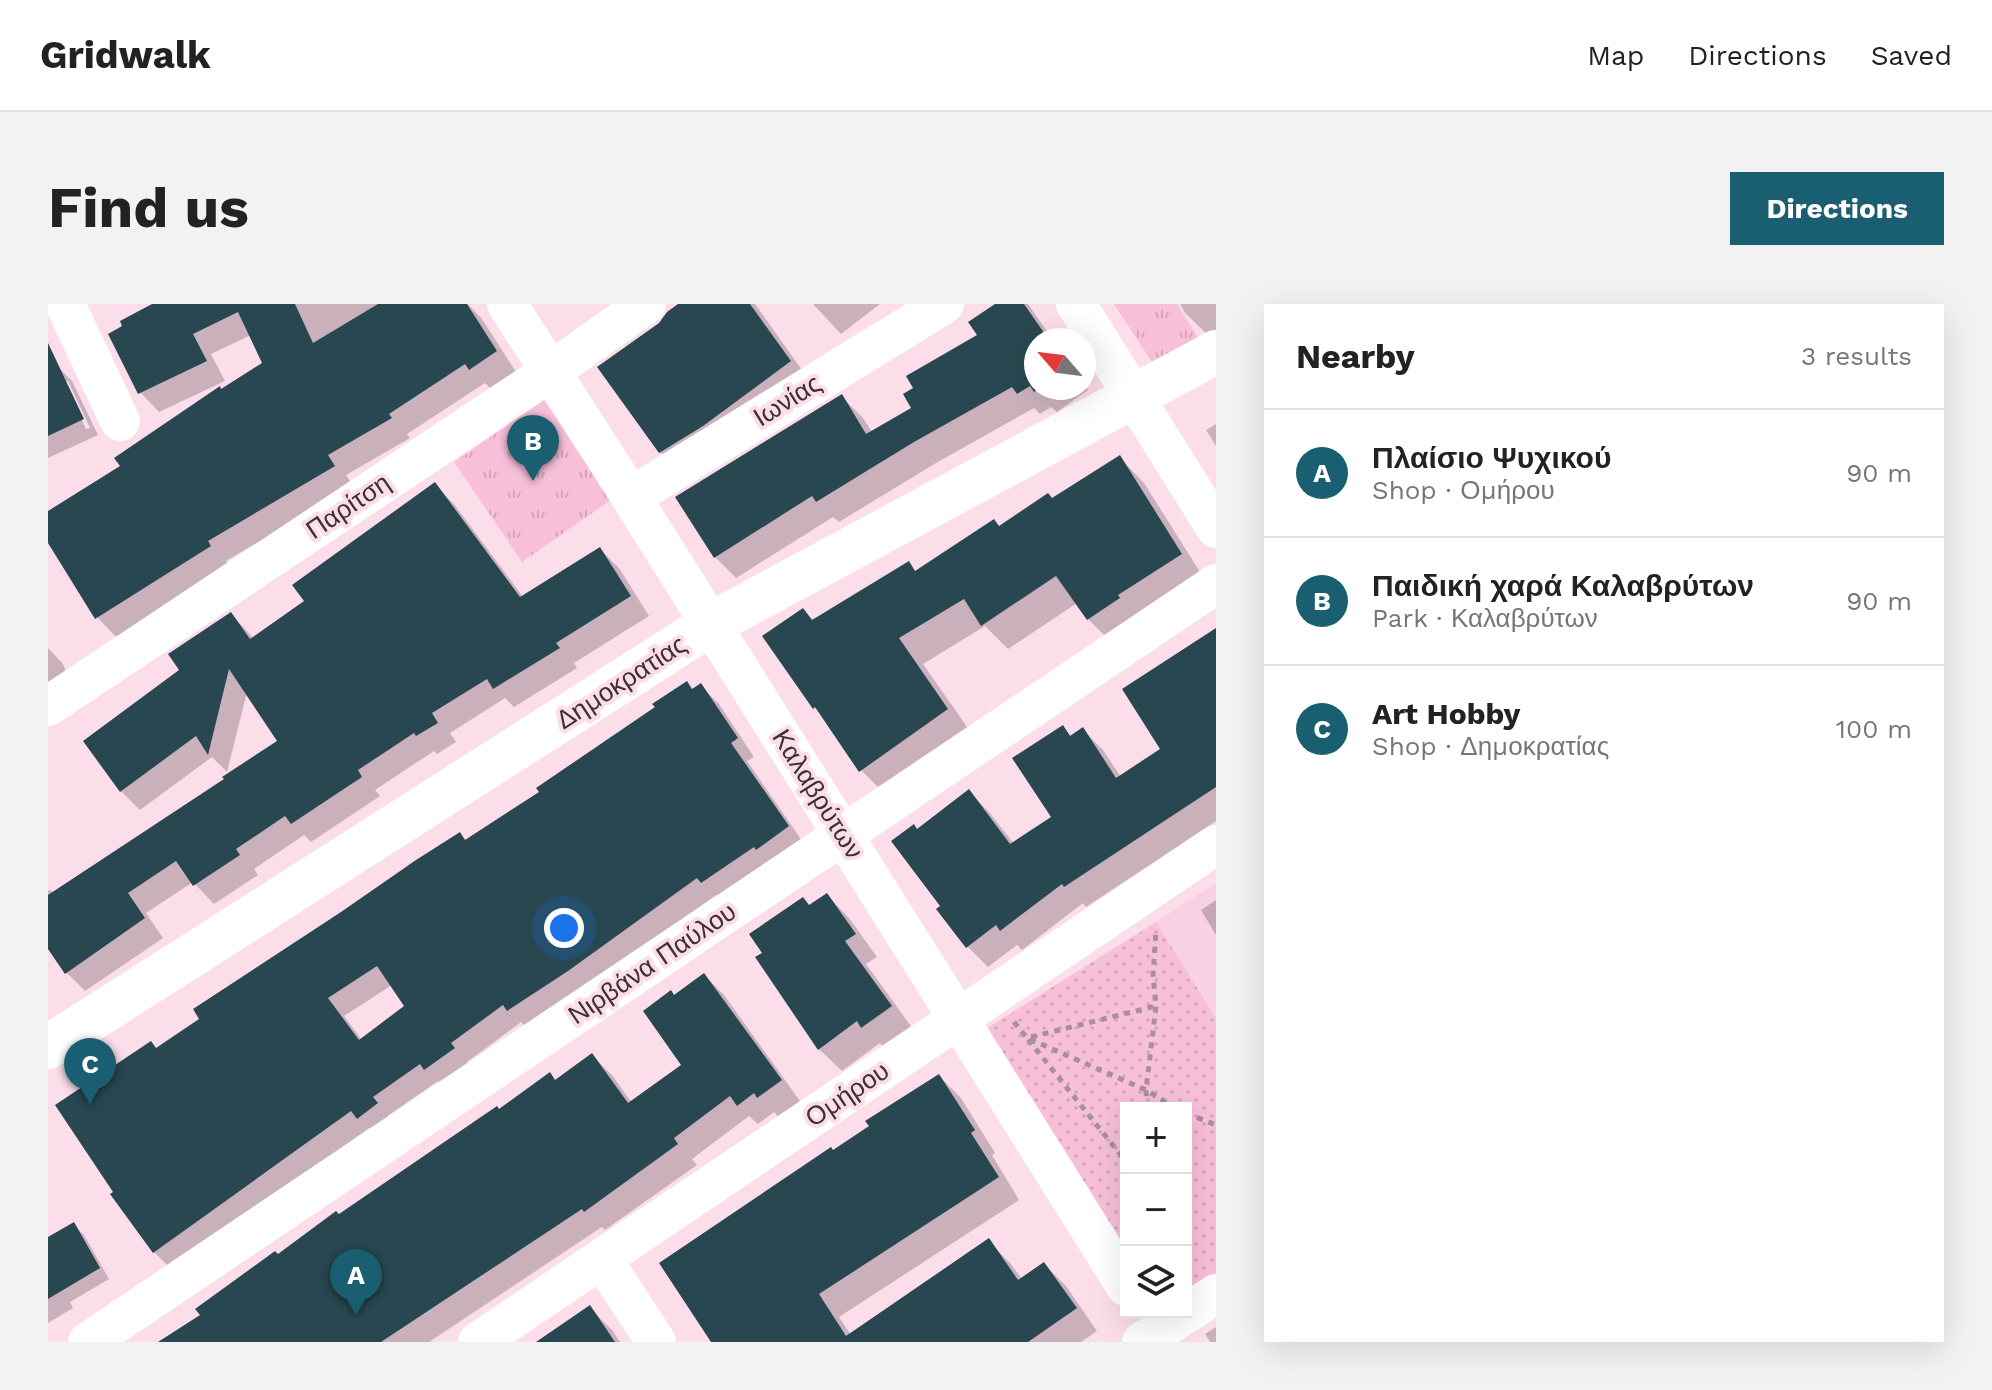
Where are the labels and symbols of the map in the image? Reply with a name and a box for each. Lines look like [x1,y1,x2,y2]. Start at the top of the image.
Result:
north arrow [1024,328,1096,400]
street label: Ιωνίας [748,368,826,432]
pin: B [507,415,559,481]
street label: Παρίτση [300,467,396,545]
street label: Δημοκρατίας [550,629,692,735]
street label: Καλαβρύτων [766,724,870,864]
street label: Νιρβάνα Παύλου [563,896,741,1030]
your location [544,908,584,948]
pin: C [64,1038,116,1104]
street label: Ομήρου [800,1055,894,1133]
pin: A [330,1249,382,1315]

